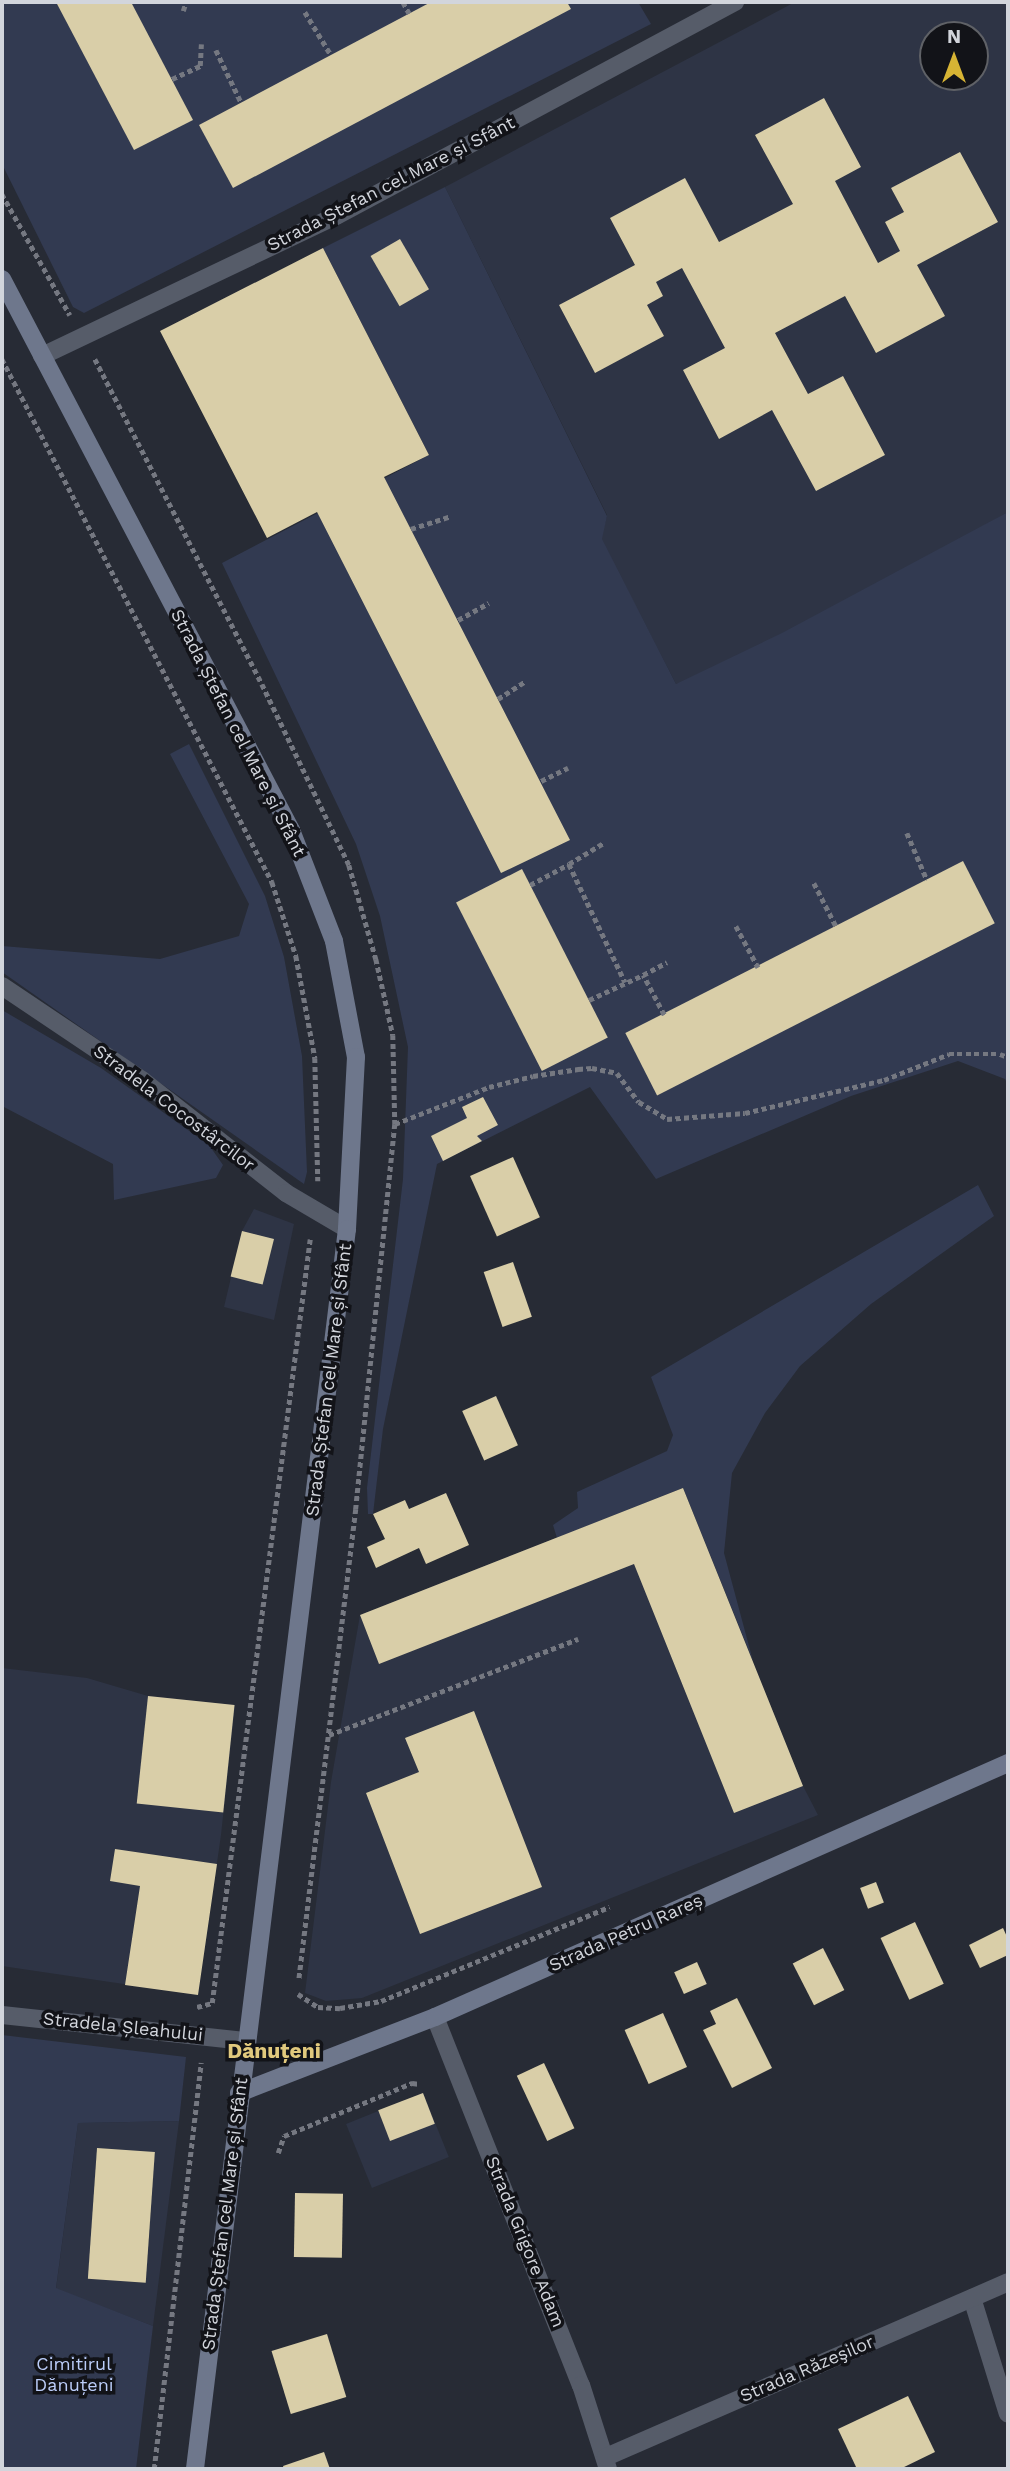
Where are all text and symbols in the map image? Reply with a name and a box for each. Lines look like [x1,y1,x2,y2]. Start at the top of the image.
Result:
north arrow [919,21,989,91]
text: N [947,25,961,48]
street label: Strada Ștefan cel Mare și Sfânt [263,112,519,256]
street label: Strada Ștefan cel Mare și Sfânt [166,605,310,861]
street label: Stradela Cocostârcilor [89,1040,259,1176]
street label: Strada Ștefan cel Mare și Sfânt [301,1242,357,1518]
street label: Strada Petru Rareș [546,1889,706,1977]
street label: Stradela Șleahului [42,2008,204,2046]
district label: Dănuțeni [227,2038,321,2064]
street label: Strada Ștefan cel Mare și Sfânt [197,2076,253,2352]
street label: Strada Grigore Adam [481,2153,569,2331]
street label: Strada Răzeşilor [737,2331,877,2407]
park label: Cimitirul Dănuțeni [34,2354,114,2396]

